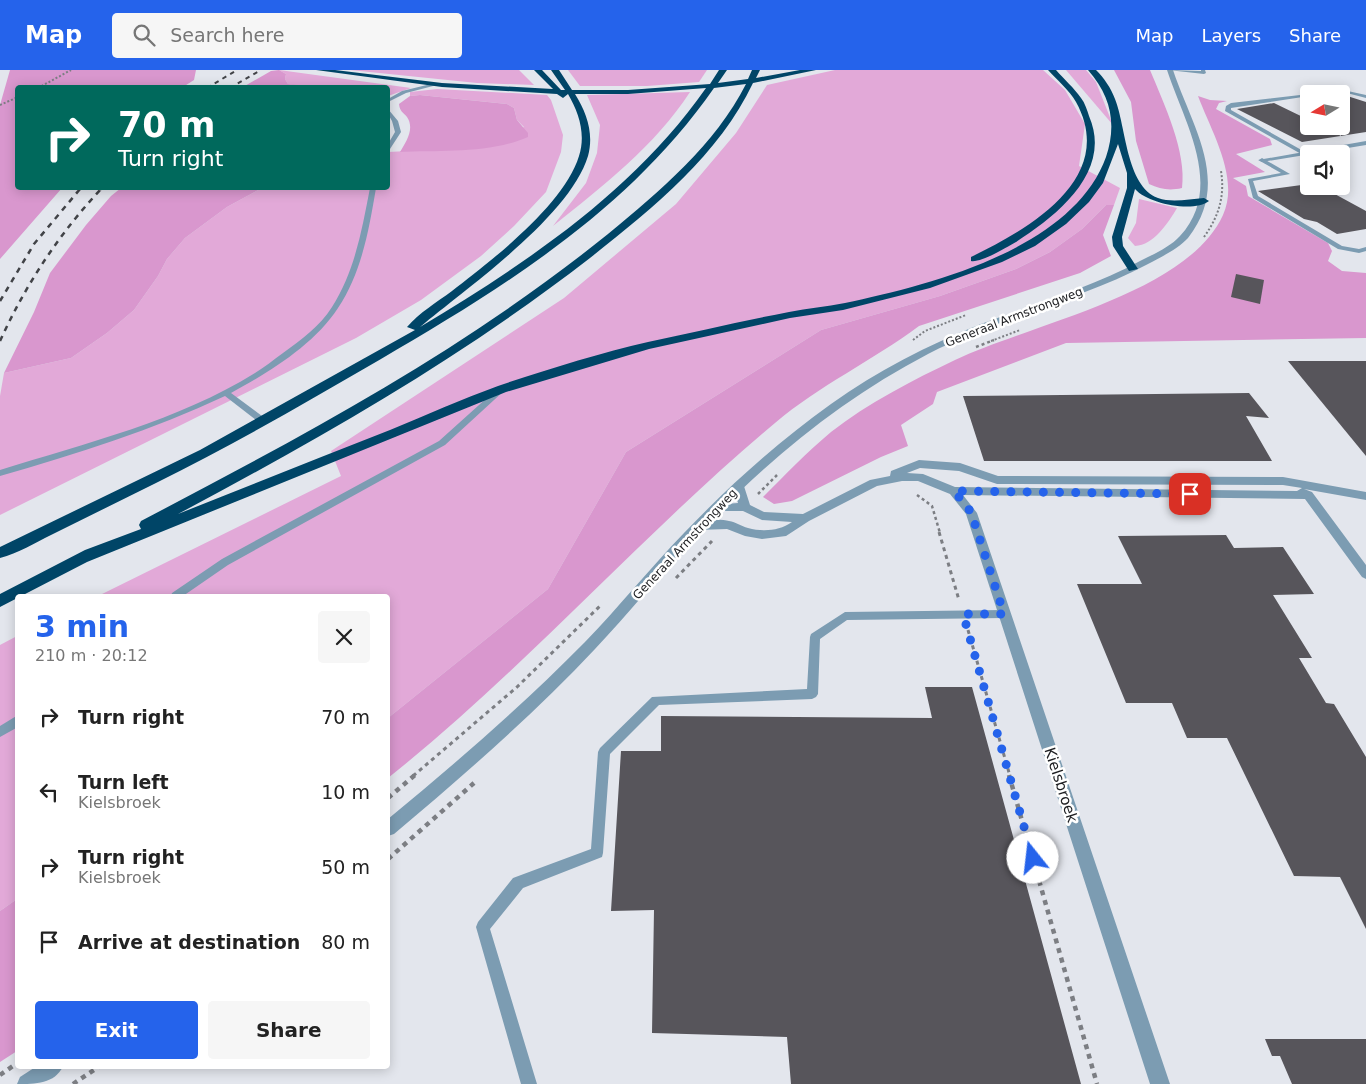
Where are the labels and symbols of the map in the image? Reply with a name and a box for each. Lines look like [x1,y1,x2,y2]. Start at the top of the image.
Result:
north arrow [1300,85,1350,135]
street label: Generaal Armstrongweg [943,284,1085,350]
pin [1169,473,1211,515]
street label: Generaal Armstrongweg [630,486,740,602]
street label: Kielsbroek [1040,745,1082,825]
position arrow [1006,831,1058,883]

